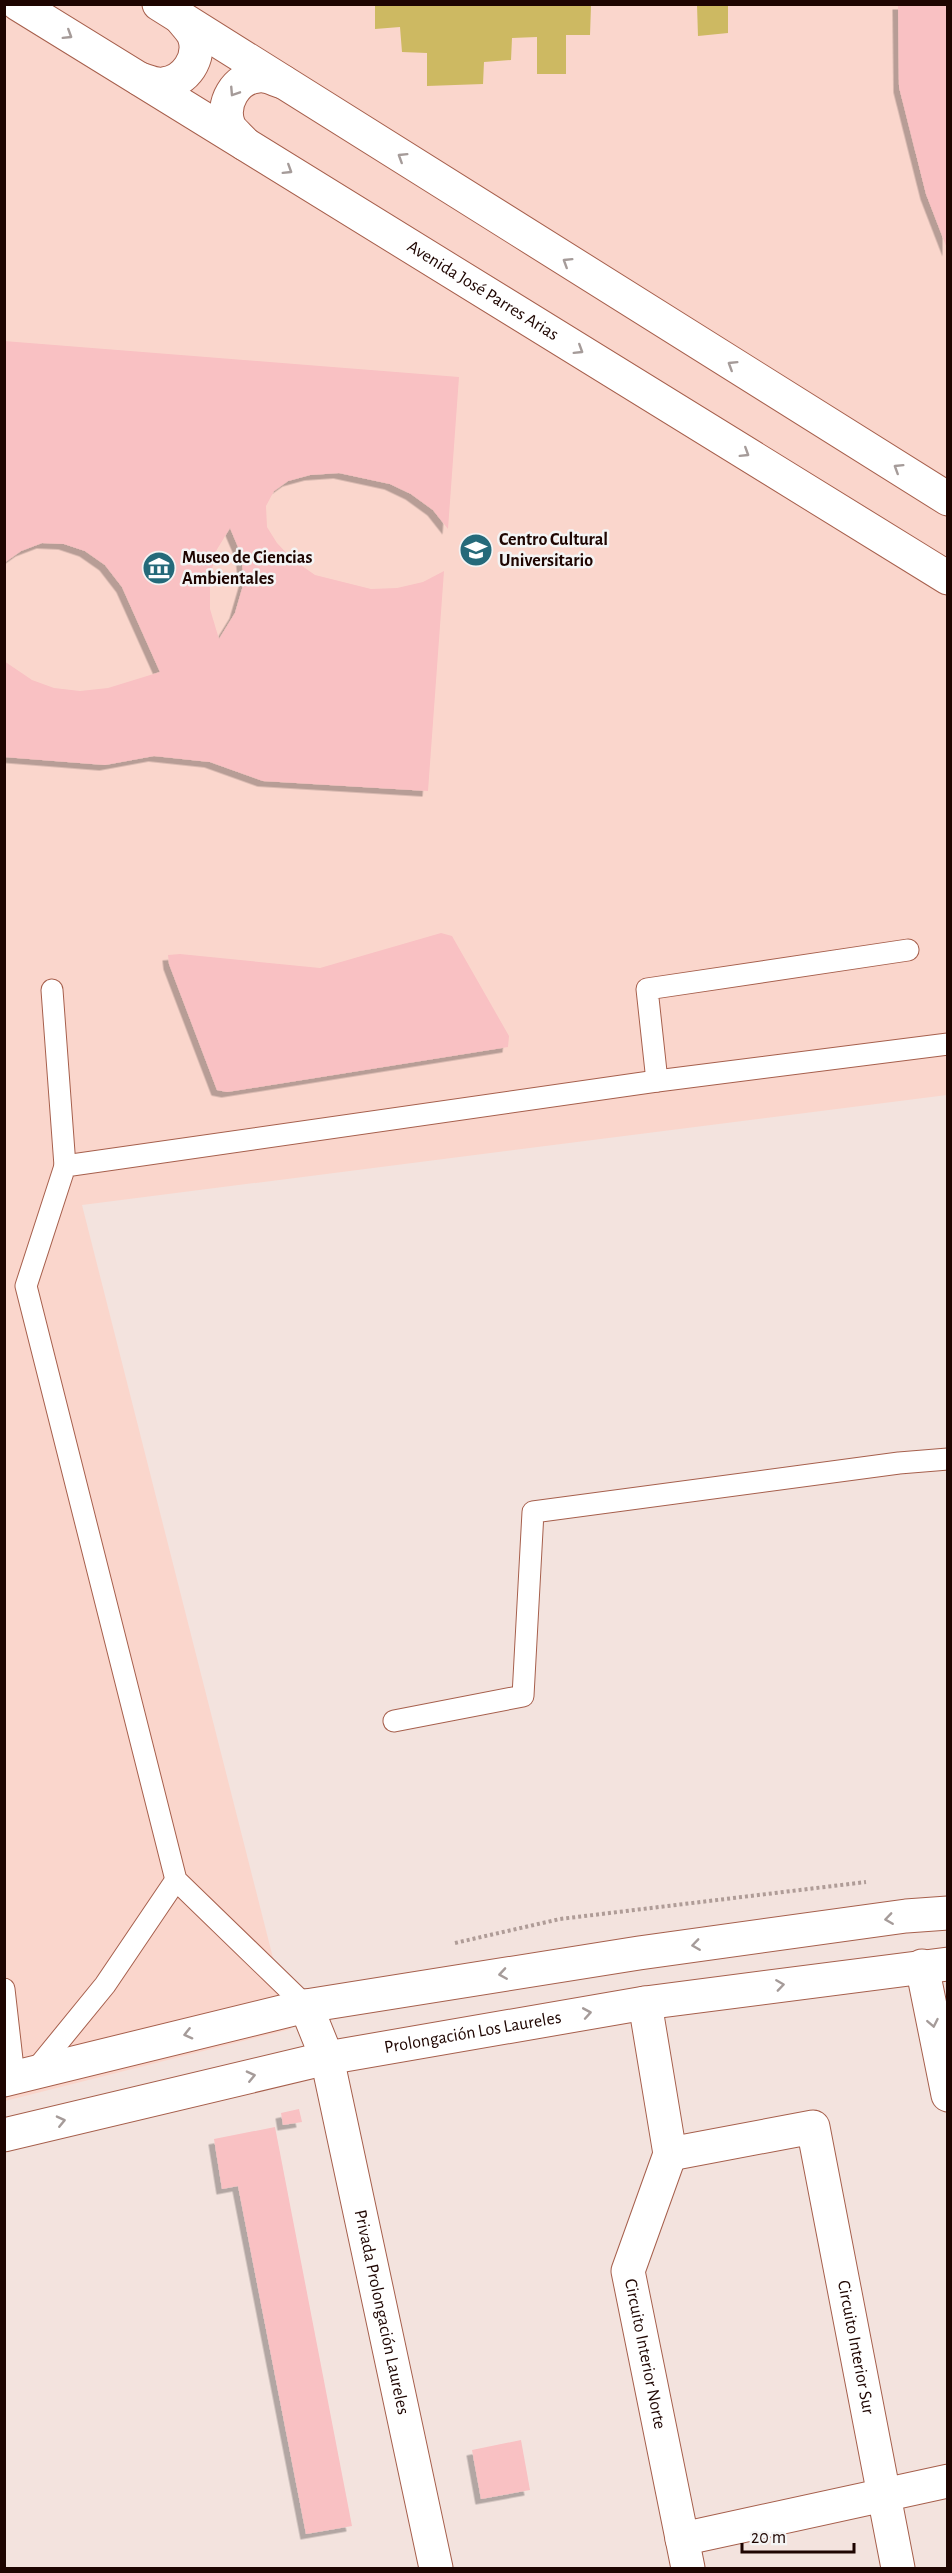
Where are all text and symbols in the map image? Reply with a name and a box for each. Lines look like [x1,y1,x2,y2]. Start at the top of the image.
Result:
one-way arrow [62,28,72,40]
one-way arrow [230,86,241,97]
one-way arrow [398,153,408,165]
one-way arrow [282,163,292,175]
street label: Avenida José Parres Arias [404,237,561,344]
one-way arrow [563,257,573,269]
one-way arrow [573,343,583,355]
one-way arrow [728,361,738,373]
one-way arrow [739,445,749,457]
one-way arrow [894,464,904,476]
place label: Centro Cultural Universitario [499,531,608,570]
school or university icon: Centro Cultural Universitario [458,532,494,568]
place label: Museo de Ciencias Ambientales [182,549,312,588]
museum icon: Museo de Ciencias Ambientales [141,550,177,586]
one-way arrow [885,1912,894,1924]
one-way arrow [691,1939,701,1951]
one-way arrow [499,1968,508,1980]
one-way arrow [775,1979,785,1992]
one-way arrow [582,2007,592,2020]
street label: Prolongación Los Laureles [383,2009,563,2057]
one-way arrow [926,2018,939,2028]
one-way arrow [183,2027,193,2040]
one-way arrow [246,2070,256,2083]
one-way arrow [56,2116,66,2129]
street label: Privada Prolongación Laureles [351,2208,412,2416]
street label: Circuito Interior Norte [621,2277,669,2431]
street label: Circuito Interior Sur [834,2279,877,2416]
scale bar [742,2516,854,2554]
text: 20 m [751,2529,786,2547]

